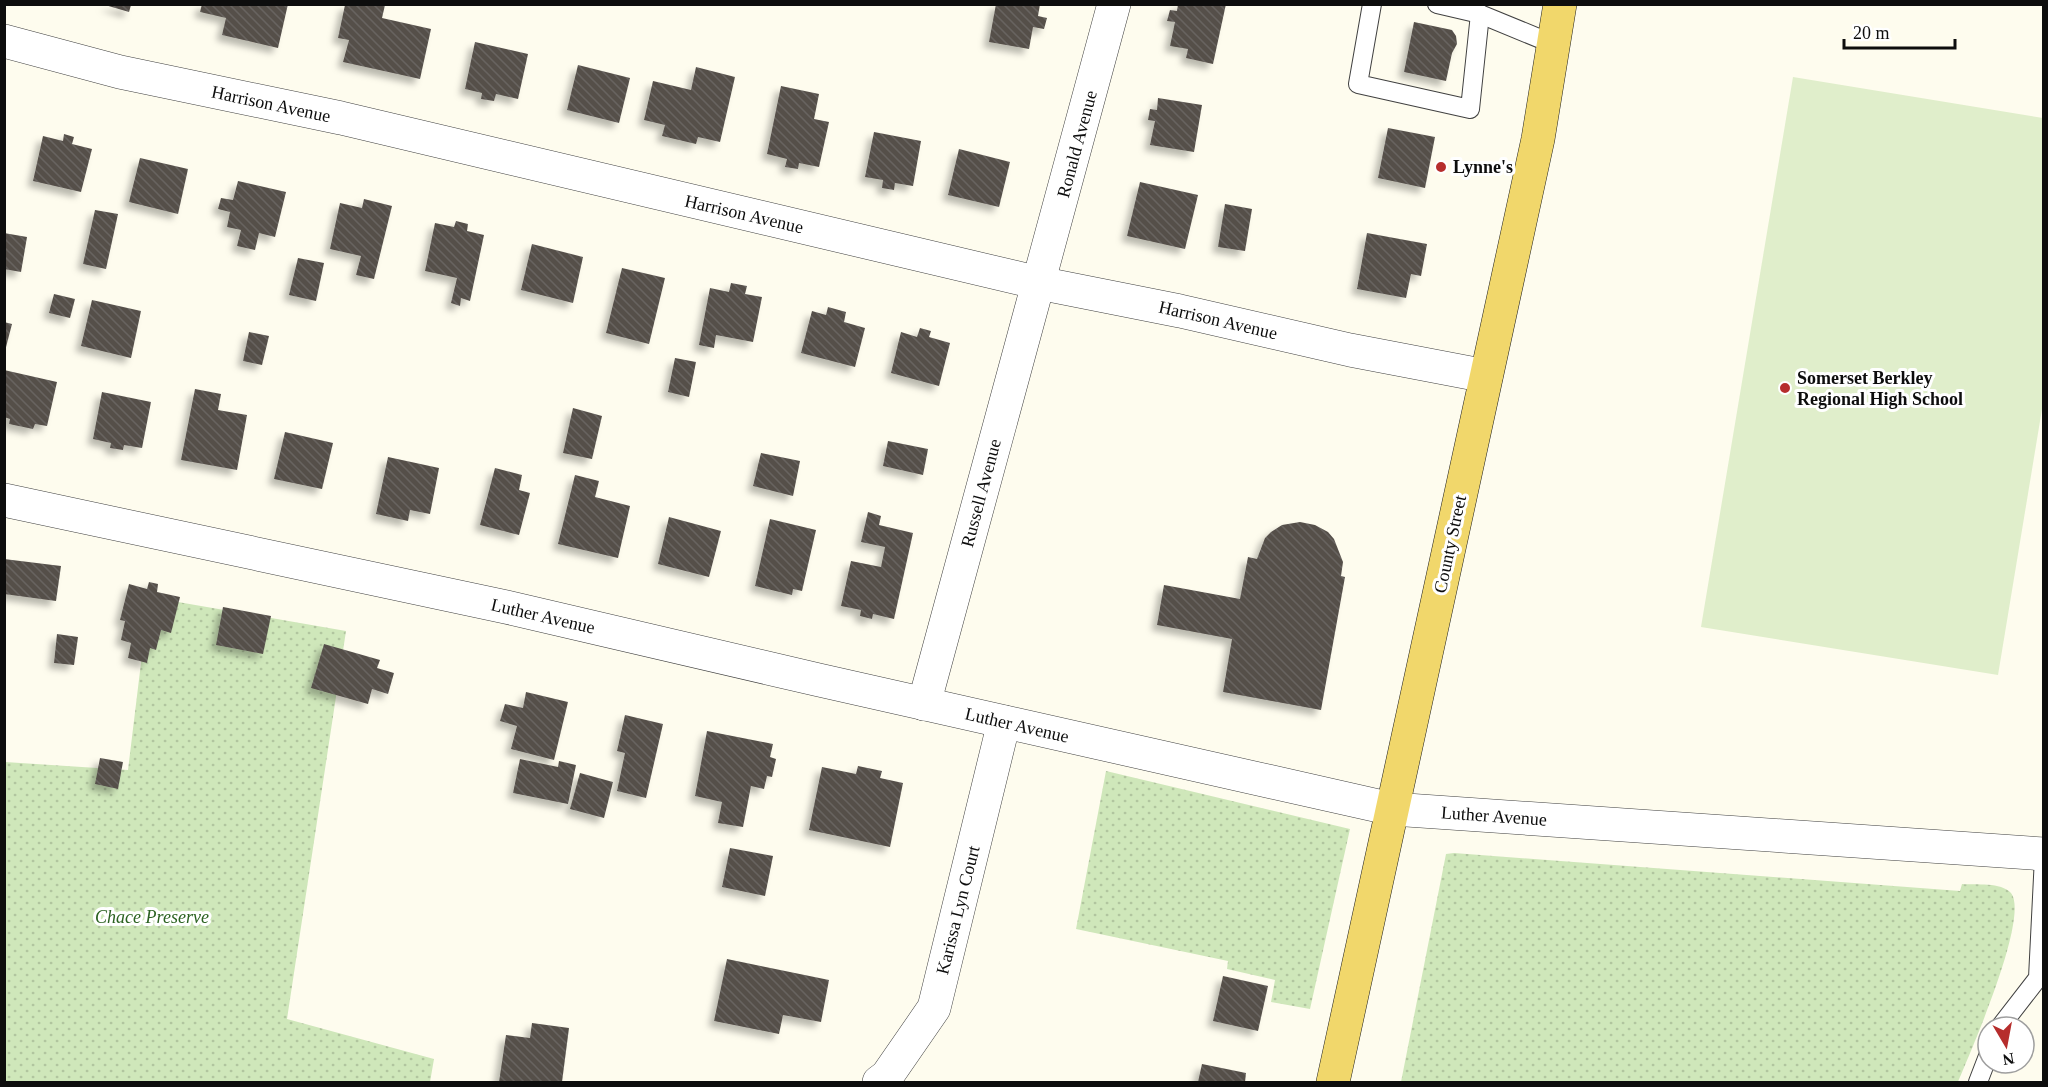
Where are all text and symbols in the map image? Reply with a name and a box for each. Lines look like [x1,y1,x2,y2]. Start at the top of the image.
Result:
scale bar [1844,12,1955,50]
text: 20 m [1853,23,1890,43]
street label: Harrison Avenue [210,82,332,126]
street label: Ronald Avenue [1053,88,1101,200]
place label: Lynne's [1453,157,1513,177]
marker: Lynne's [1434,160,1448,174]
street label: Harrison Avenue [683,191,805,237]
street label: Harrison Avenue [1157,297,1279,343]
place label: Somerset Berkley Regional High School [1797,368,1963,409]
marker: Somerset Berkley Regional High School [1778,381,1792,395]
street label: Russell Avenue [957,437,1005,549]
street label: County Street [1430,493,1470,595]
street label: Luther Avenue [489,594,597,638]
street label: Luther Avenue [963,703,1071,747]
street label: Luther Avenue [1440,802,1548,830]
street label: Karissa Lyn Court [932,844,984,976]
park label: Chace Preserve [95,907,209,927]
north arrow [1976,1015,2036,1075]
text: N [2001,1050,2016,1069]

